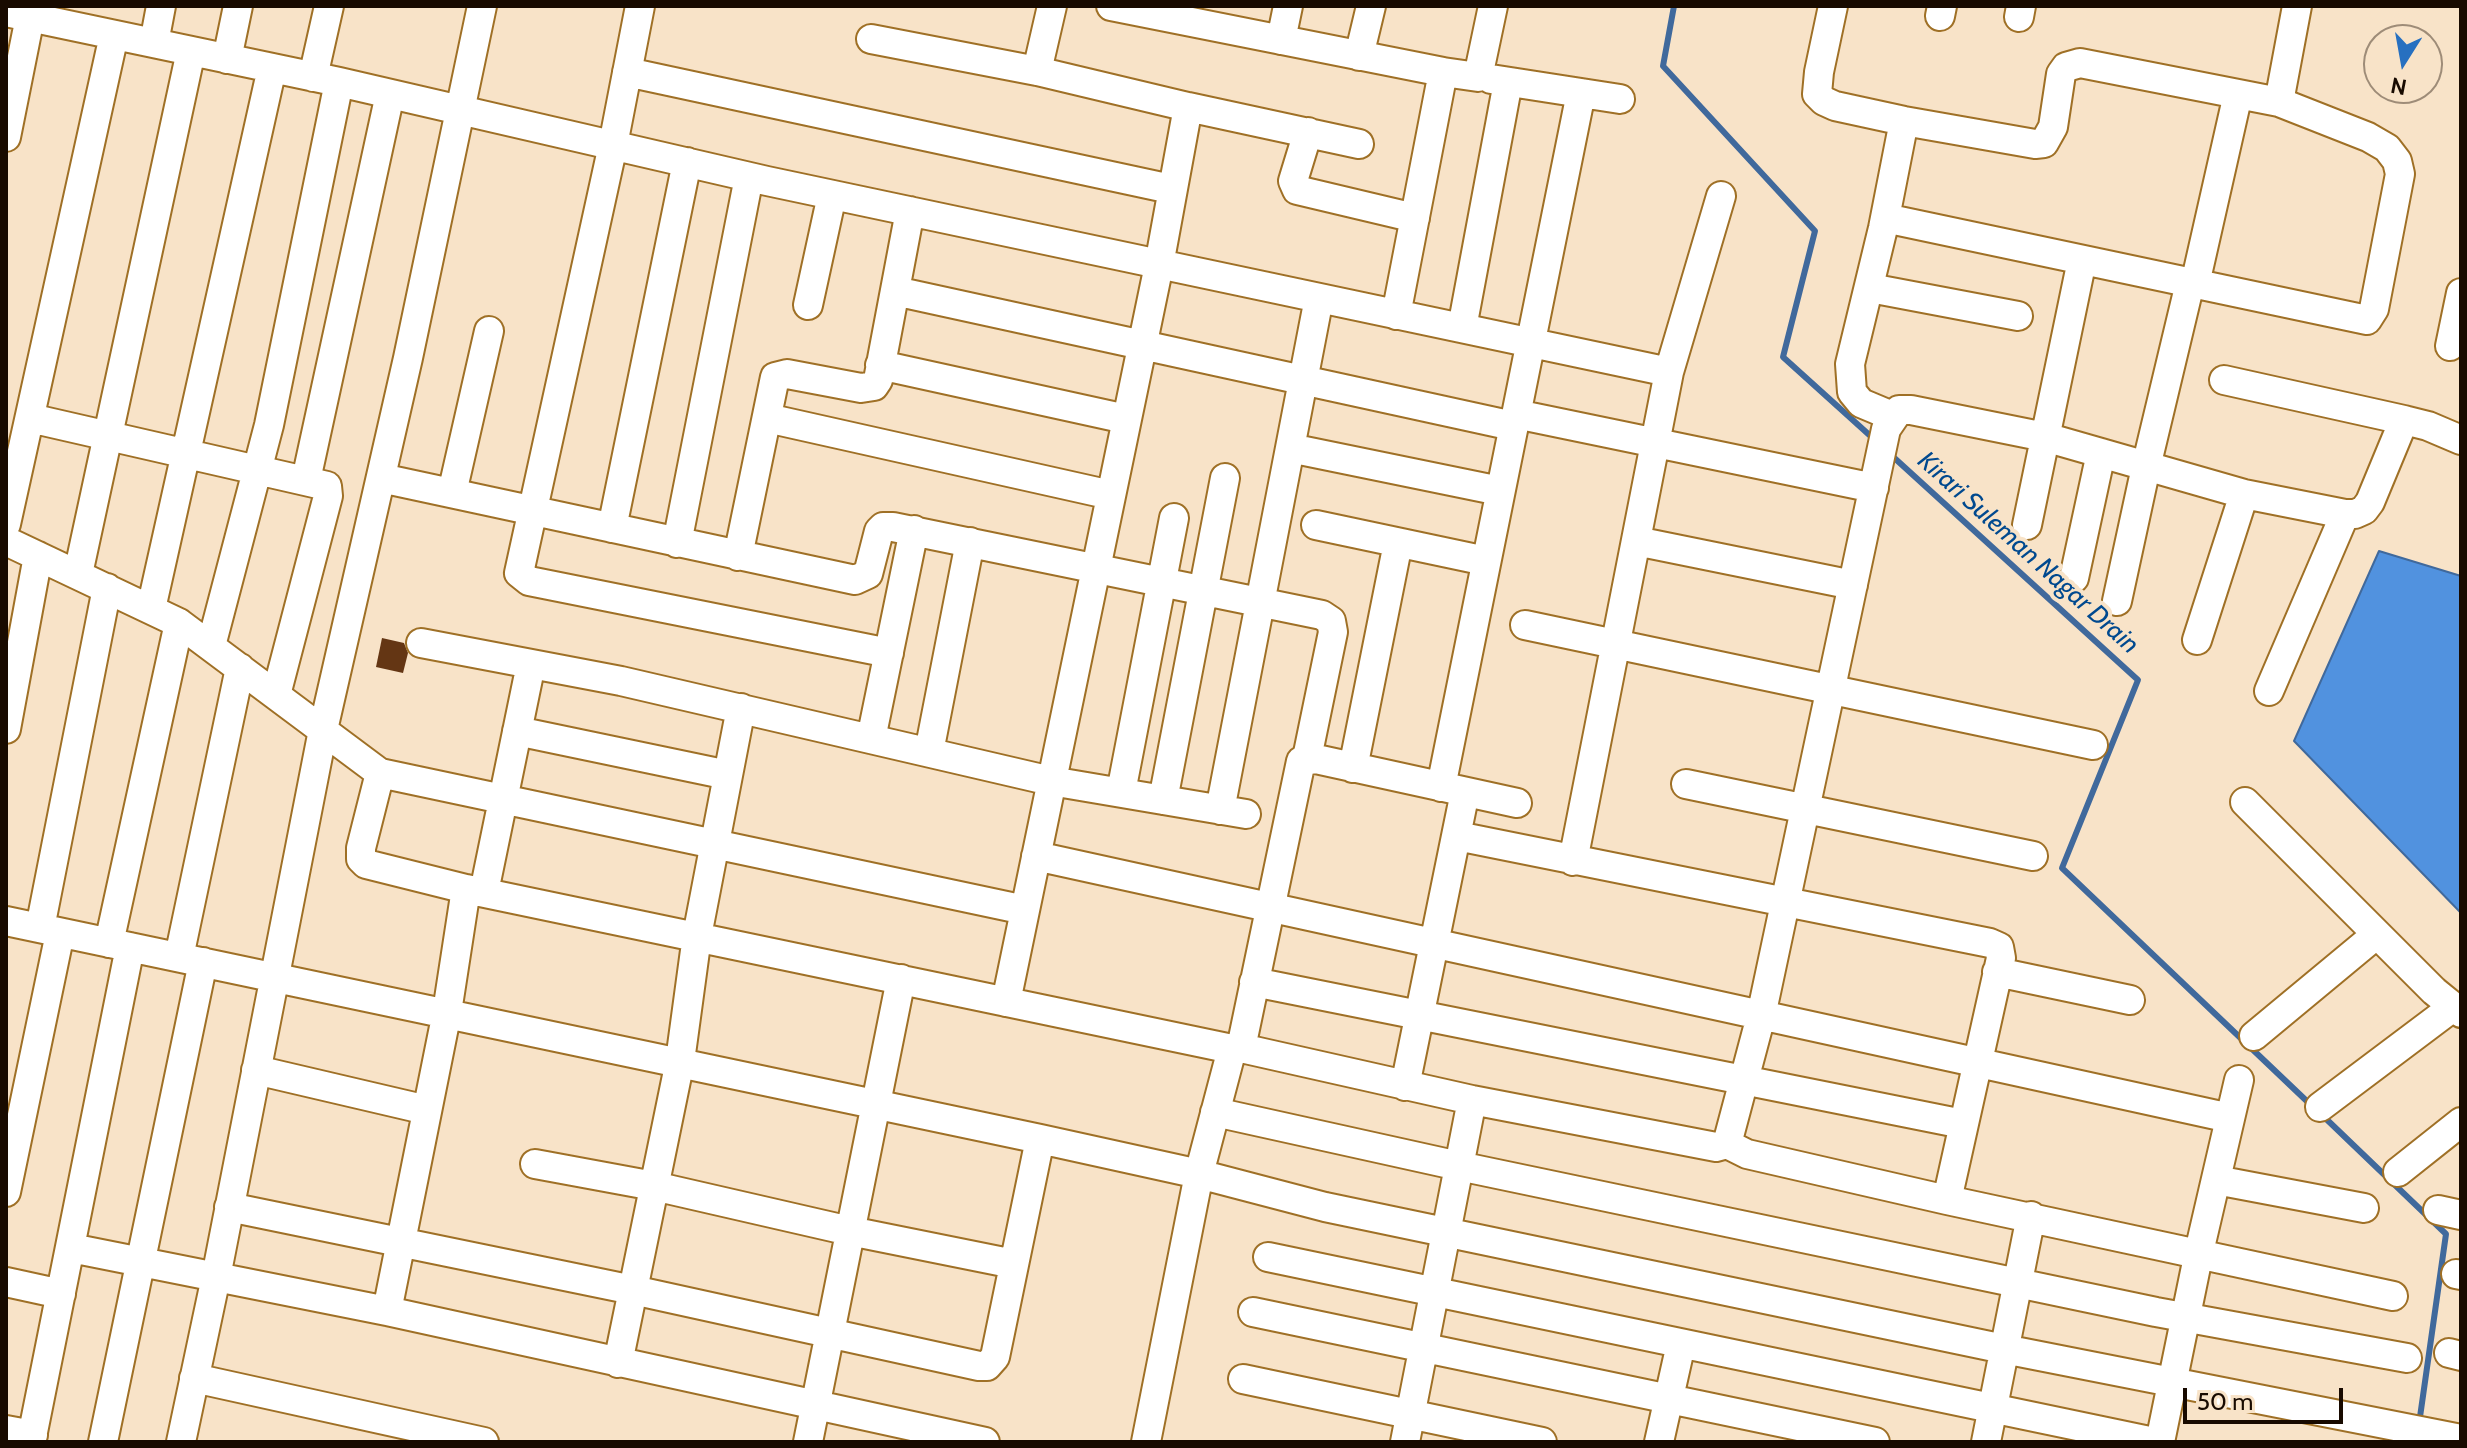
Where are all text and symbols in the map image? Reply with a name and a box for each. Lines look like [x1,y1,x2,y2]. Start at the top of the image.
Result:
north arrow [2363,24,2443,104]
text: N [2388,71,2409,101]
water label: Kirari Suleman Nagar Drain [1911,445,2145,661]
scale bar [2187,1372,2347,1422]
text: 50 m [2197,1387,2253,1416]

